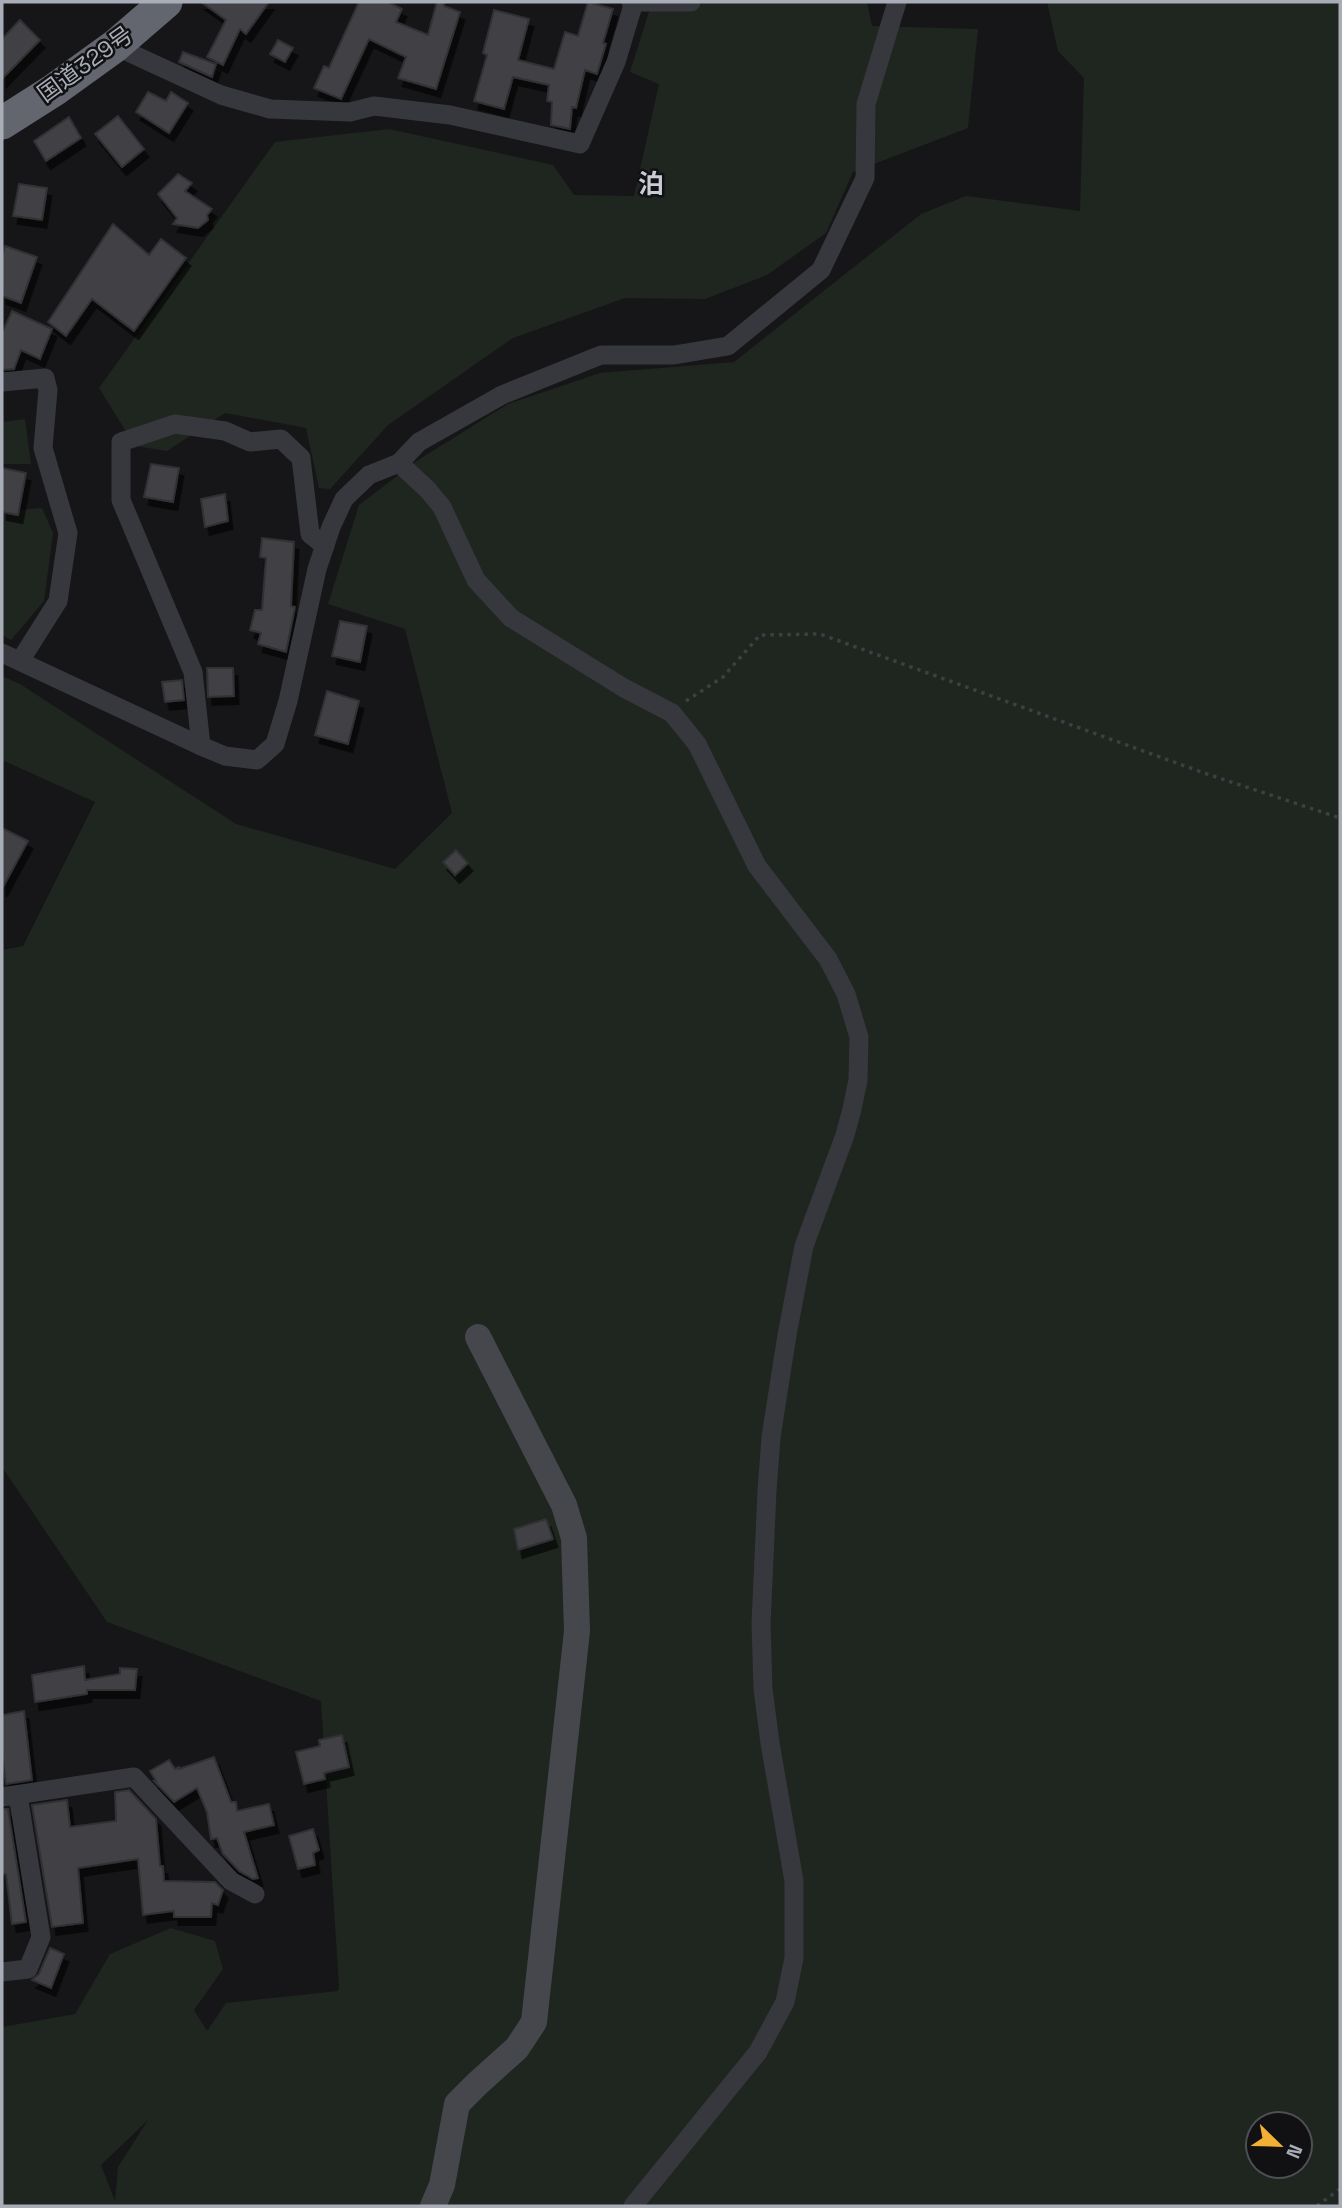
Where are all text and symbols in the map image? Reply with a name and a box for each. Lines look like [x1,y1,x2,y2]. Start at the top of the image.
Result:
street label: 国道329号 [31,19,139,109]
district label: 泊 [638,167,664,201]
north arrow [1244,2110,1314,2180]
text: N [1280,2141,1308,2162]

